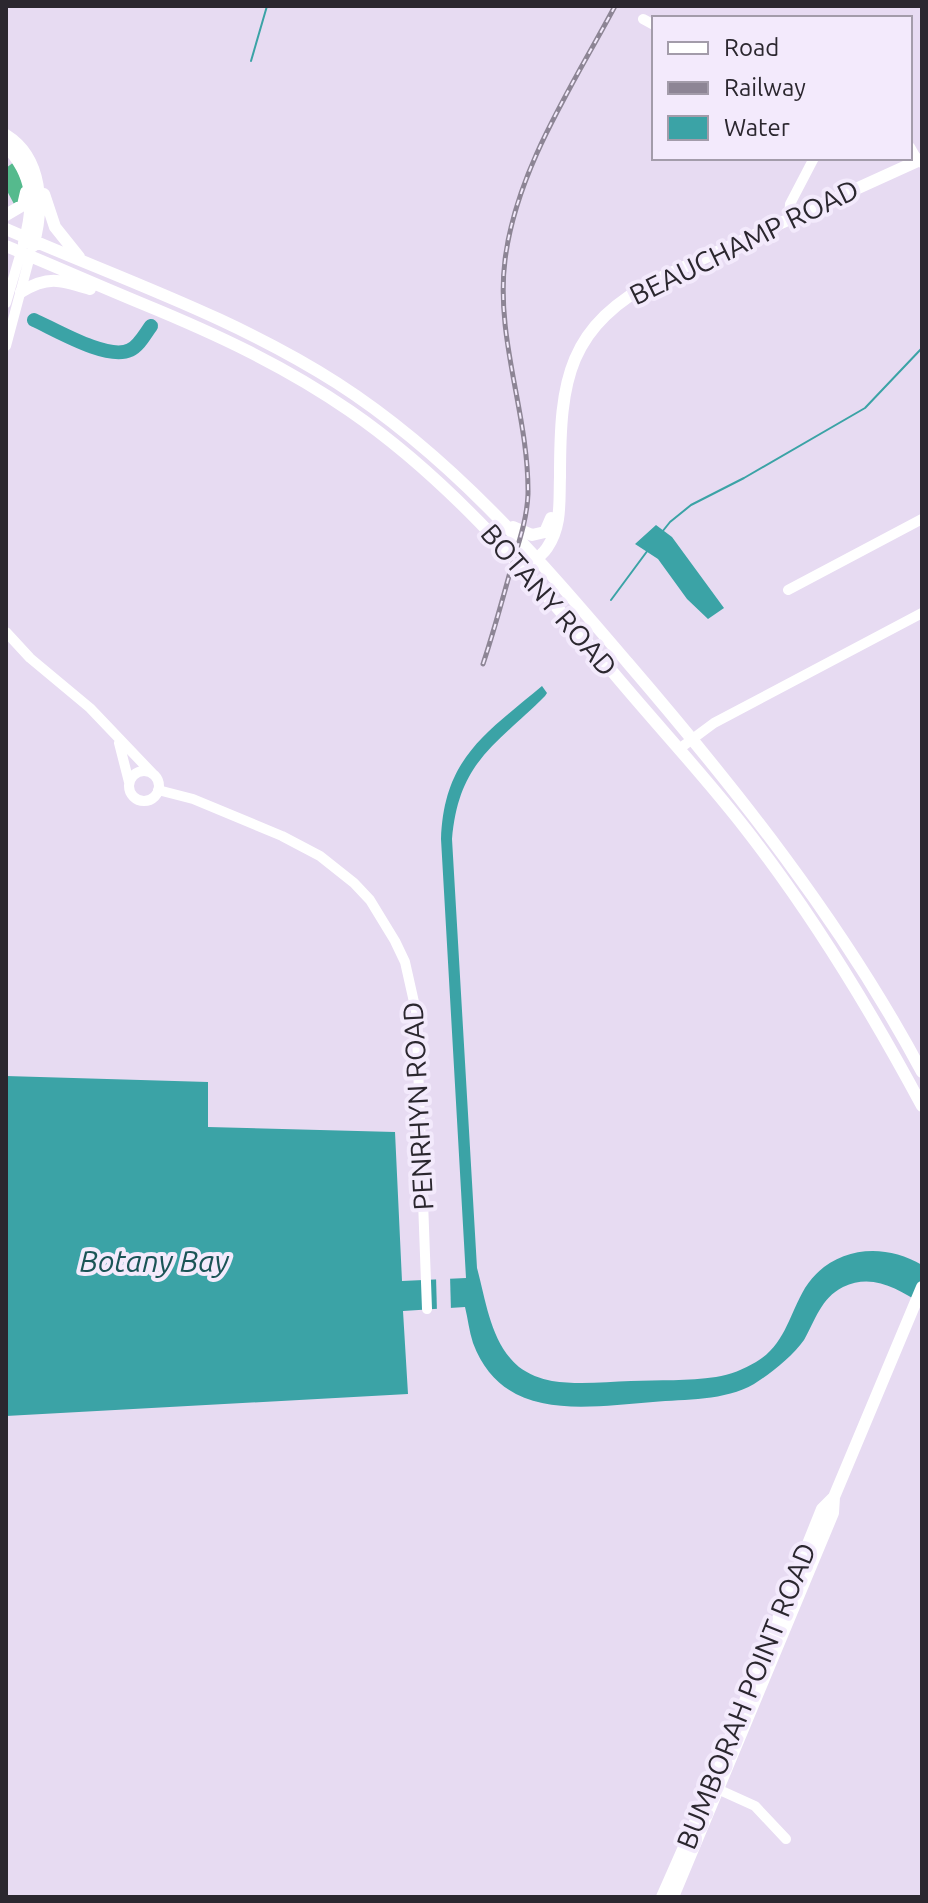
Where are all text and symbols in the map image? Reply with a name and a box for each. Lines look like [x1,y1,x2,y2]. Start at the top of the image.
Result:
legend [652,16,912,160]
text: Road [724,34,779,61]
text: Railway [724,74,806,101]
text: Water [724,114,790,141]
street label: BEAUCHAMP ROAD [624,173,863,310]
street label: BOTANY ROAD [475,518,624,682]
street label: PENRHYN ROAD [397,1001,438,1211]
water label: Botany Bay [79,1244,229,1278]
street label: BUMBORAH POINT ROAD [670,1538,821,1853]

